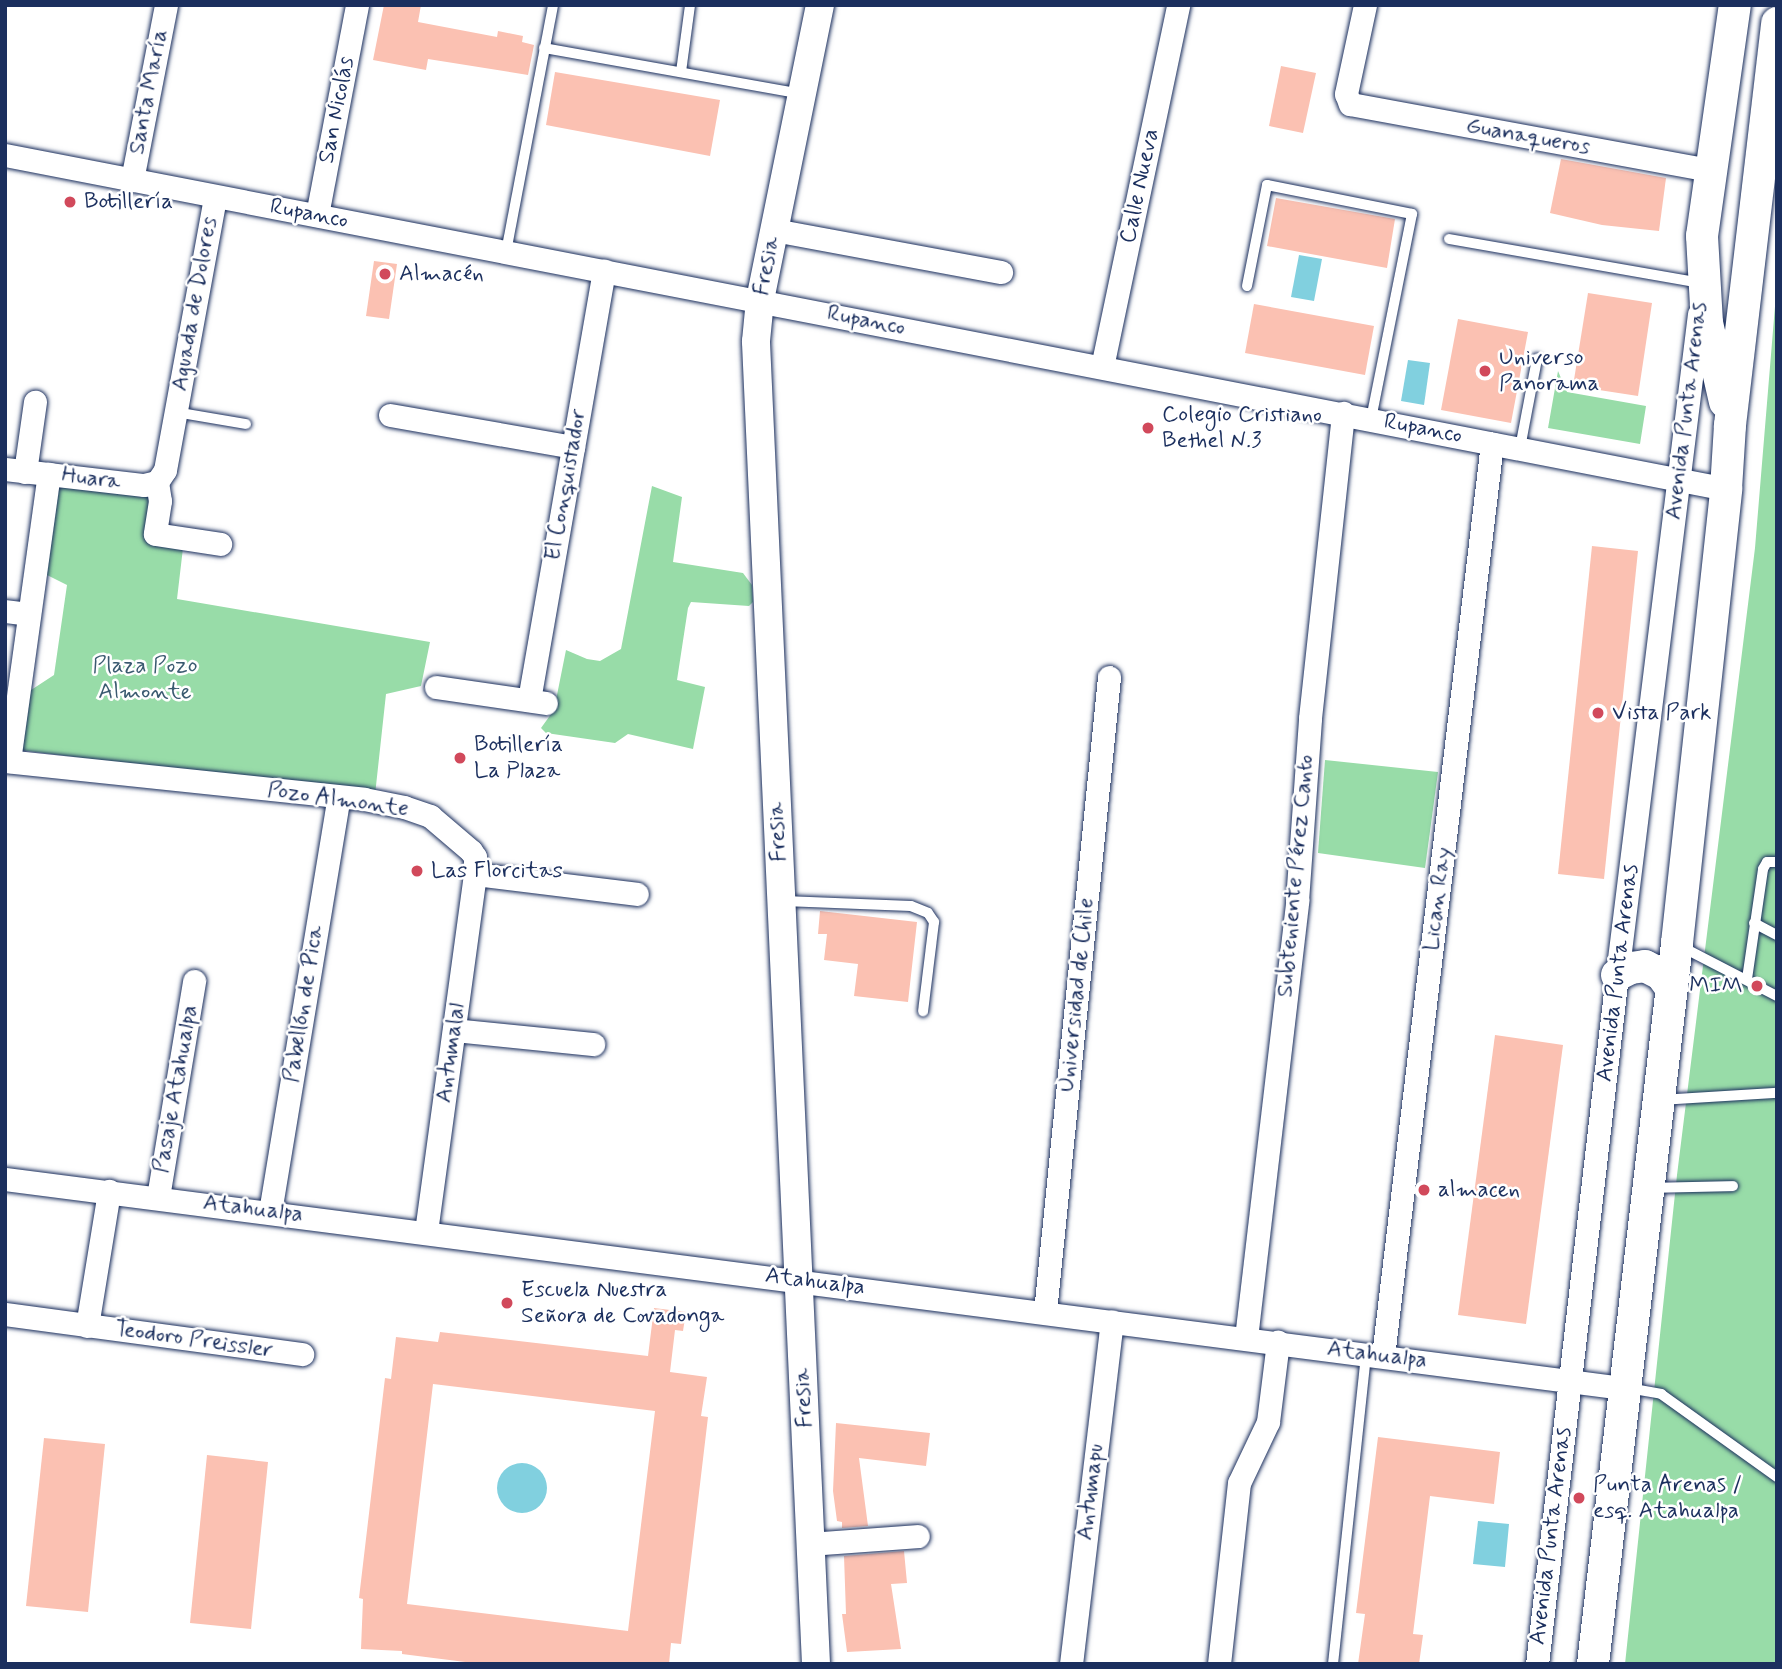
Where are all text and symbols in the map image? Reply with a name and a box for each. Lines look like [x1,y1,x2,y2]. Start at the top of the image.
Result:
street label: Santa María [124,28,174,156]
street label: San Nicolás [313,53,361,167]
street label: Guanaqueros [1464,112,1592,162]
street label: Calle Nueva [1114,126,1166,246]
place label: Botillería [84,188,173,216]
street label: Rupanco [268,193,350,235]
marker: Botillería [62,194,78,210]
street label: Aguada de Dolores [166,215,224,393]
street label: Fresia [748,234,786,298]
place label: Almacén [399,260,484,288]
marker: Almacén [377,266,393,282]
street label: Rupanco [825,300,907,342]
street label: Avenida Punta Arenas [1660,301,1714,521]
place label: Universo Panorama [1499,344,1599,398]
marker: Universo Panorama [1477,363,1493,379]
place label: Colegio Cristiano Bethel N.3 [1162,401,1322,455]
street label: Rupanco [1382,408,1464,450]
street label: El Conquistador [540,410,592,560]
marker: Colegio Cristiano Bethel N.3 [1140,420,1156,436]
street label: Huara [60,462,122,496]
park label: Plaza Pozo Almonte [94,652,196,706]
place label: Vista Park [1612,699,1711,727]
marker: Vista Park [1590,705,1606,721]
place label: Botillería La Plaza [474,731,563,785]
marker: Botillería La Plaza [452,750,468,766]
street label: Subteniente Pérez Canto [1271,750,1321,1002]
street label: Pozo Almonte [266,776,410,824]
street label: Fresia [763,801,793,863]
street label: Lican Ray [1418,847,1458,951]
place label: Las Florcitas [431,857,557,885]
marker: Las Florcitas [409,863,425,879]
street label: Avenida Punta Arenas [1591,863,1645,1083]
street label: Universidad de Chile [1053,895,1101,1095]
street label: Pabellón de Pica [278,926,330,1082]
place label: MIM [1689,972,1743,1000]
marker: MIM [1749,978,1765,994]
street label: Antumalal [430,1001,472,1105]
street label: Pasaje Atahualpa [148,1003,204,1175]
place label: almacen [1438,1176,1520,1204]
marker: almacen [1416,1182,1432,1198]
street label: Atahualpa [201,1189,305,1229]
street label: Atahualpa [763,1262,867,1302]
place label: Escuela Nuestra Señora de Covadonga [521,1276,725,1330]
marker: Escuela Nuestra Señora de Covadonga [499,1295,515,1311]
street label: Teodoro Preissler [113,1315,275,1365]
street label: Atahualpa [1325,1335,1429,1375]
street label: Fresia [789,1367,819,1429]
street label: Avenida Punta Arenas [1524,1426,1578,1646]
street label: Antumapu [1071,1442,1111,1542]
place label: Punta Arenas / esq. Atahualpa [1593,1471,1745,1525]
marker: Punta Arenas / esq. Atahualpa [1571,1490,1587,1506]

